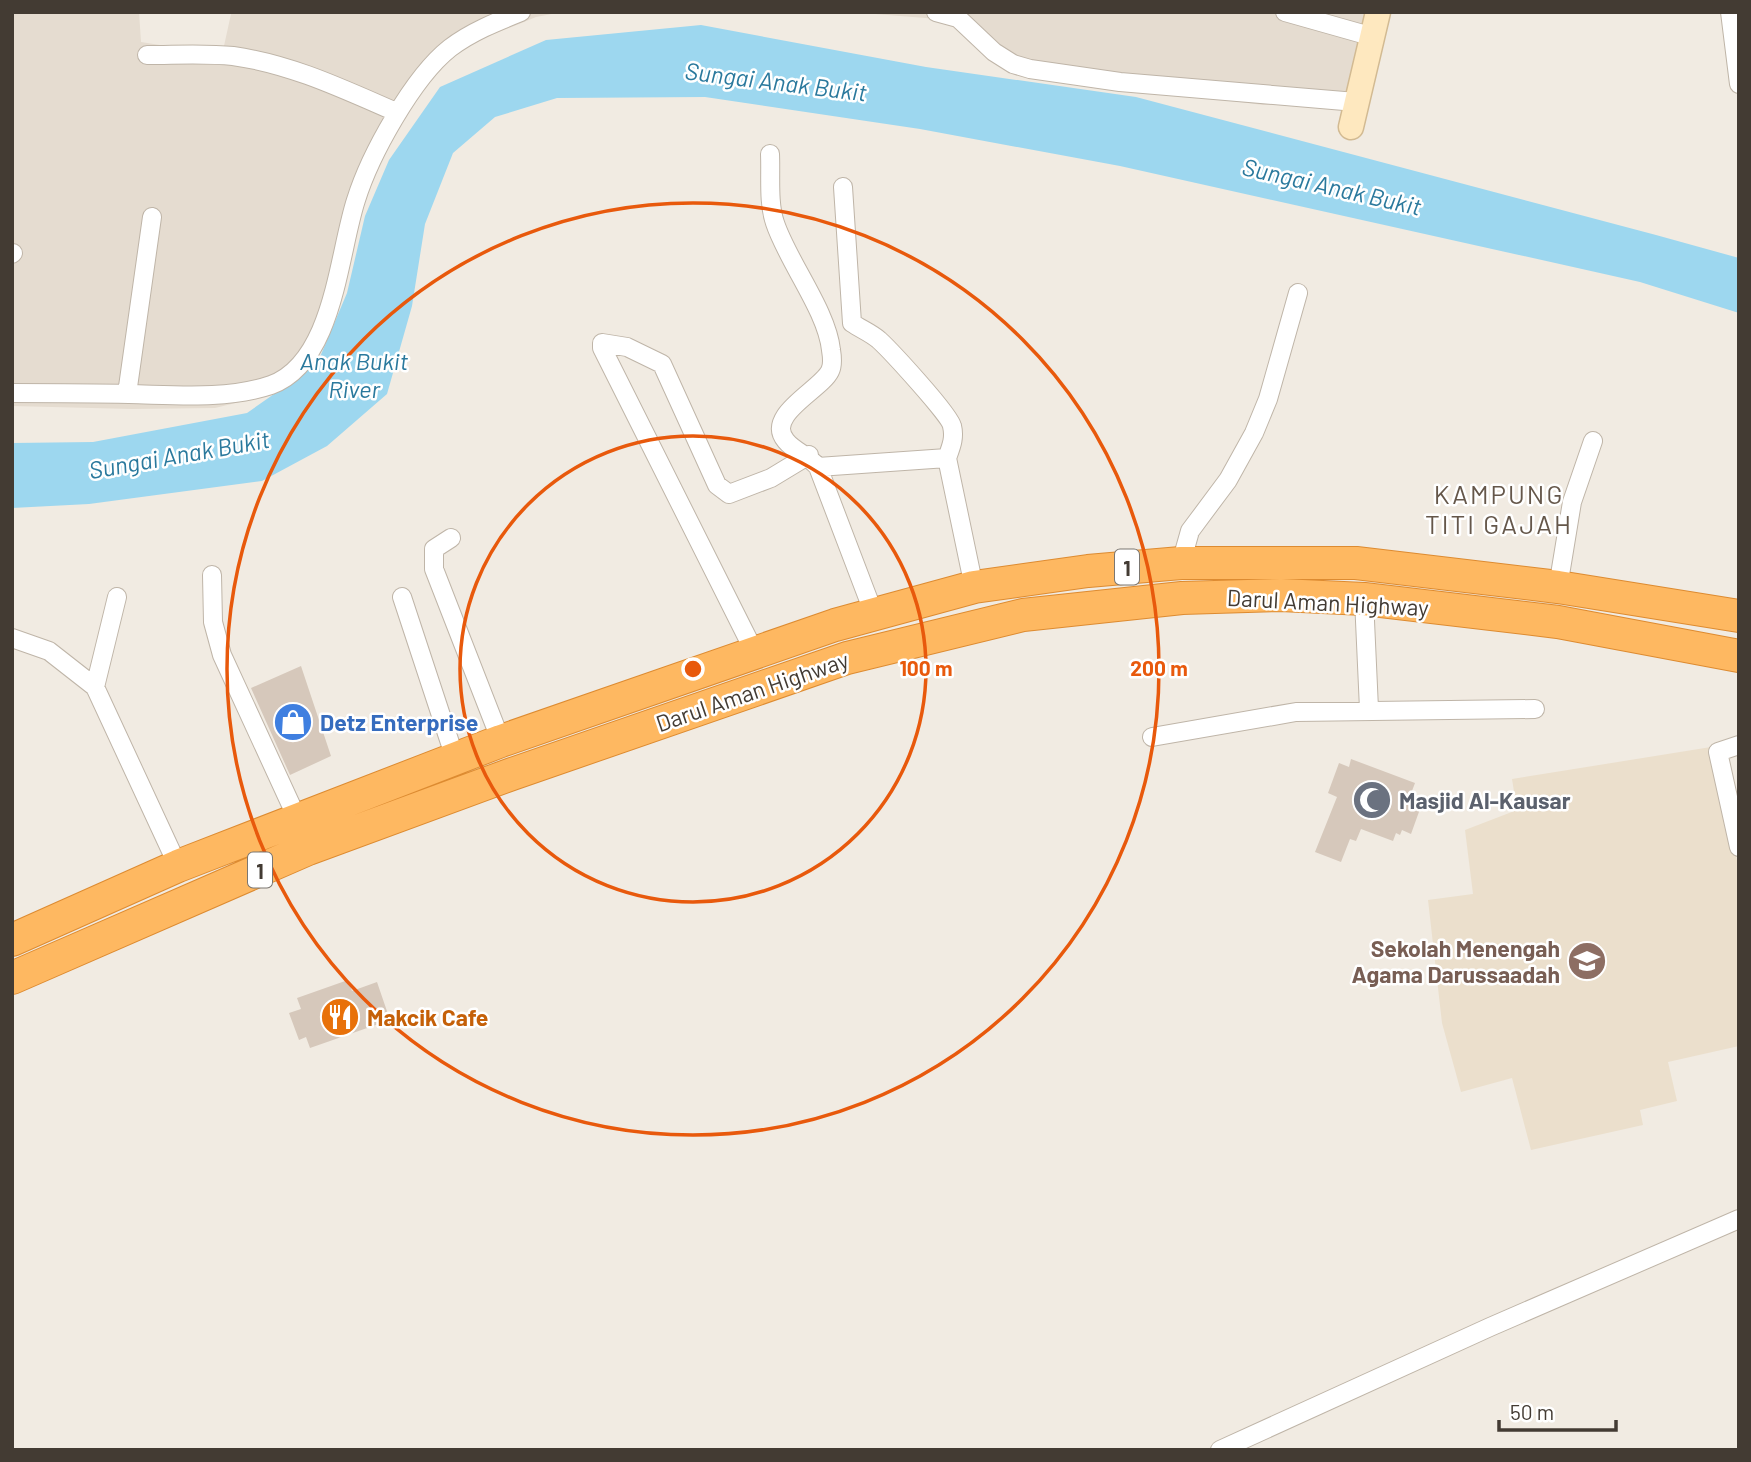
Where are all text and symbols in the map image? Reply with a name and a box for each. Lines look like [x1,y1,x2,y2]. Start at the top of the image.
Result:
water label: Sungai Anak Bukit [683,55,869,107]
water label: Sungai Anak Bukit [1240,151,1425,221]
water label: Anak Bukit River [300,346,409,403]
water label: Sungai Anak Bukit [86,424,272,484]
district label: KAMPUNG TITI GAJAH [1425,478,1573,539]
road number: 1 [1115,550,1139,584]
street label: Darul Aman Highway [1226,583,1430,621]
street label: Darul Aman Highway [652,645,852,737]
text: 100 m [899,655,953,680]
text: 200 m [1130,655,1188,680]
centre of rings [681,657,705,681]
shop icon: Detz Enterprise [272,701,314,743]
place label: Detz Enterprise [320,708,478,736]
mosque icon: Masjid Al-Kausar [1351,779,1393,821]
place label: Masjid Al-Kausar [1399,786,1571,814]
road number: 1 [248,852,272,888]
place label: Sekolah Menengah Agama Darussaadah [1352,934,1560,988]
school or university icon: Sekolah Menengah Agama Darussaadah [1566,940,1608,982]
restaurant icon: Makcik Cafe [319,996,361,1038]
place label: Makcik Cafe [367,1003,488,1031]
scale bar [1499,1388,1616,1432]
text: 50 m [1510,1399,1554,1424]

